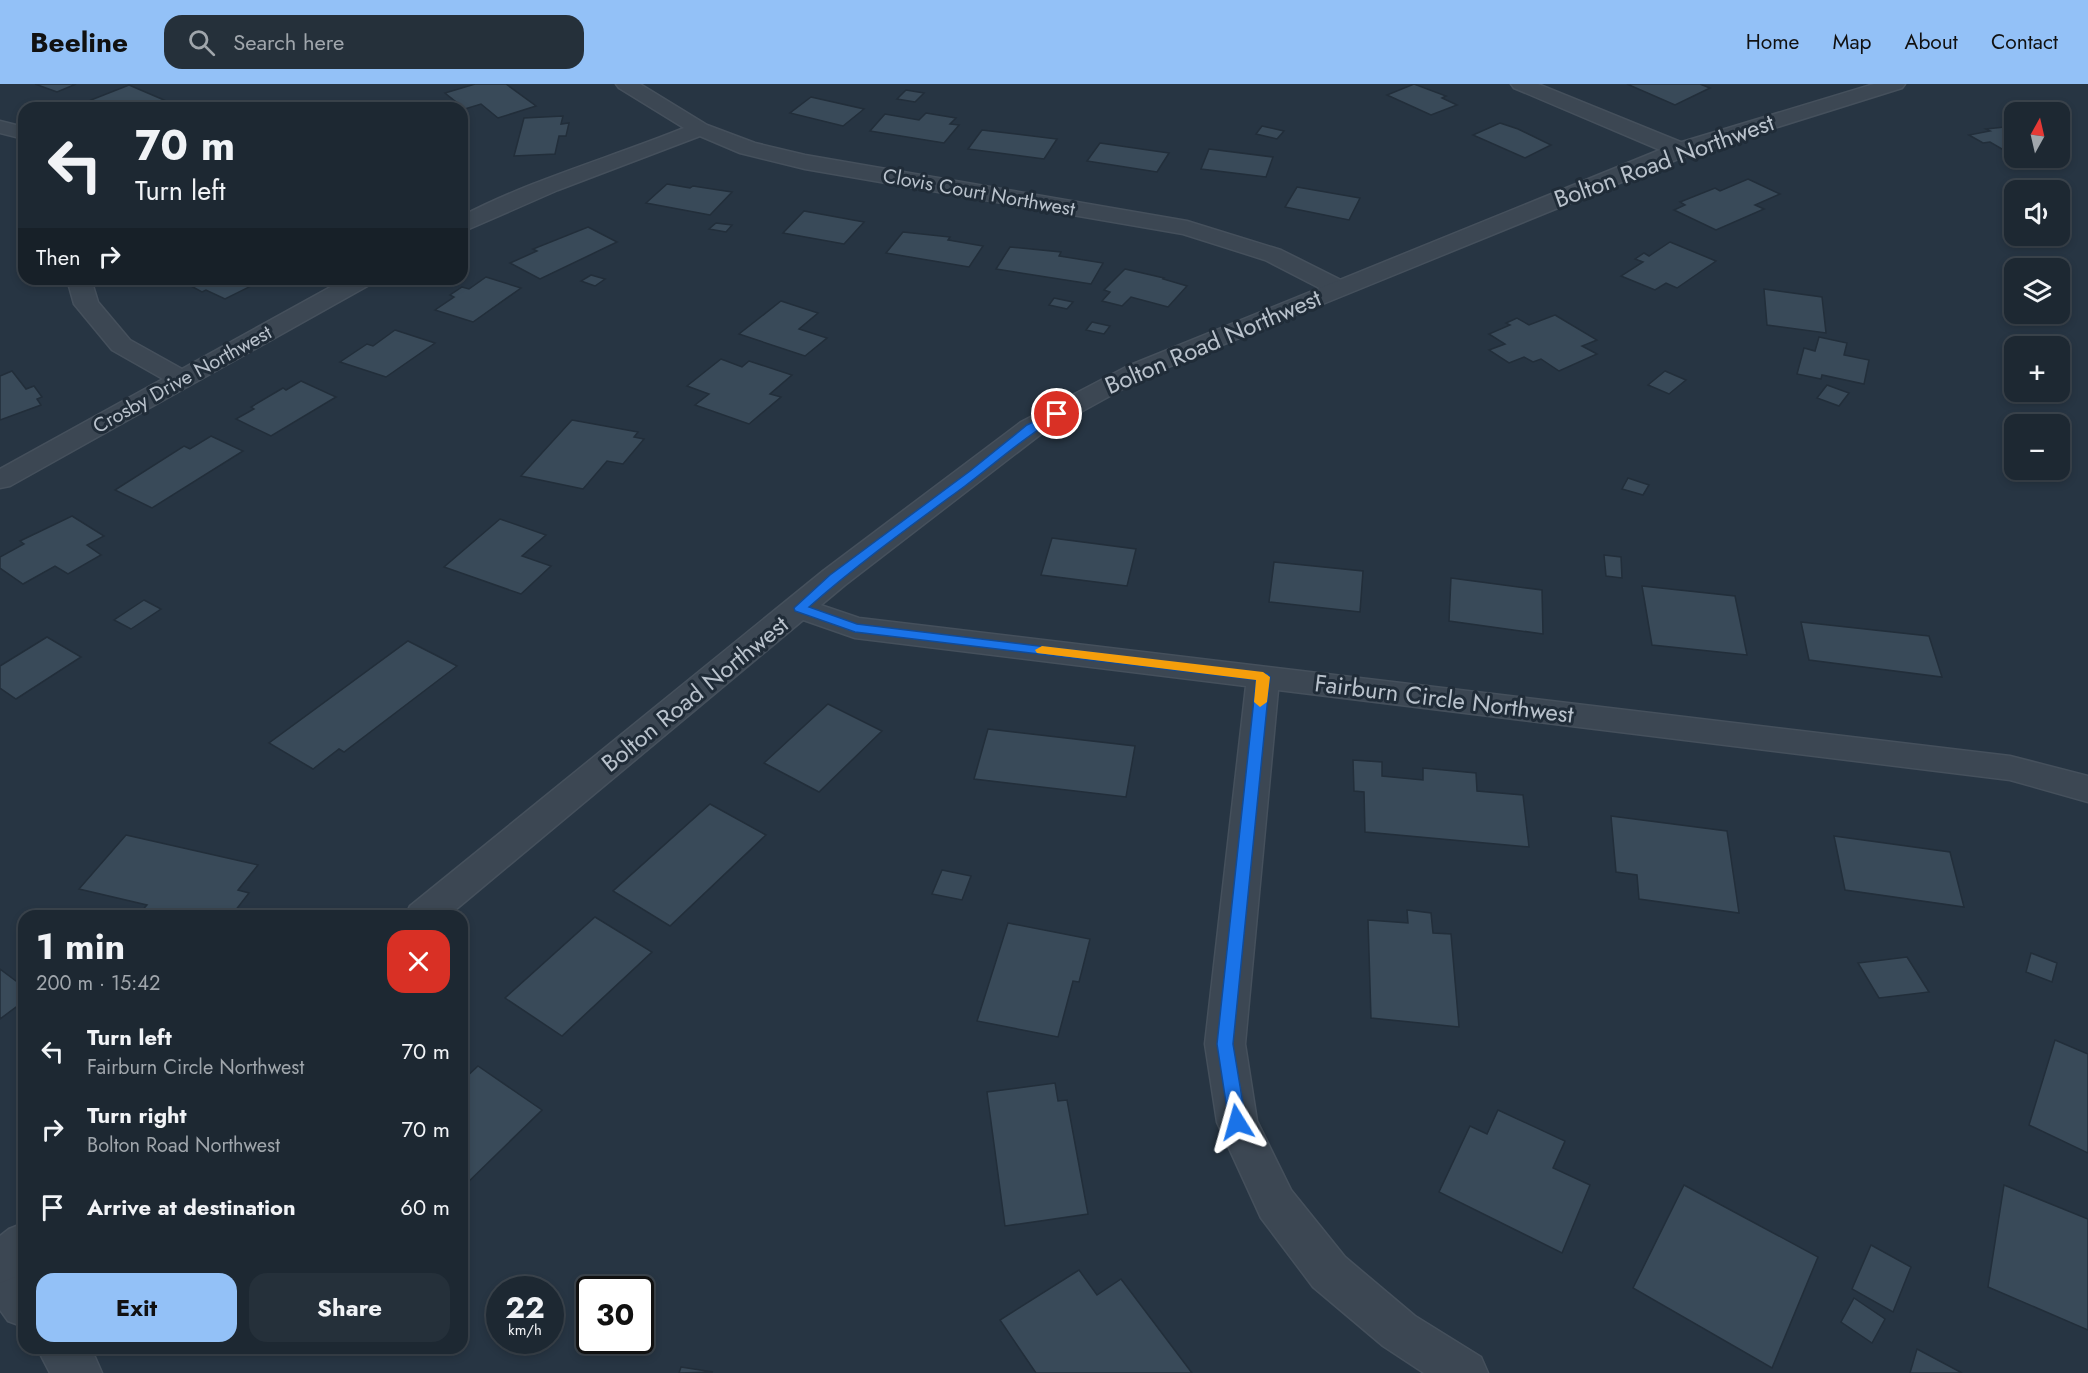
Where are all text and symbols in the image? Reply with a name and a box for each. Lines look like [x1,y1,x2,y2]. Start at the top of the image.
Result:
search box [164,15,584,69]
text: Beeline [30,22,128,63]
icon: search [185,26,218,59]
text: Search here [233,26,344,58]
text: Home [1746,27,1799,57]
text: Map [1832,27,1872,57]
text: About [1905,27,1958,57]
text: Contact [1991,27,2058,57]
north arrow [2004,102,2070,168]
map controls [2004,102,2070,480]
street label: Bolton Road Northwest [1549,104,1779,217]
text: 70 m [135,115,235,176]
icon: left [36,126,114,204]
street label: Clovis Court Northwest [881,161,1077,224]
text: Turn left [135,171,225,210]
button: sound [2004,180,2070,246]
icon: right [93,240,126,273]
text: Then [36,241,81,273]
button: layers [2004,258,2070,324]
street label: Bolton Road Northwest [1099,280,1326,403]
street label: Crosby Drive Northwest [88,318,277,441]
button: + [2004,336,2070,402]
pin [1031,388,1082,439]
icon: arrive [1040,397,1073,430]
button: − [2004,414,2070,480]
street label: Bolton Road Northwest [594,607,796,780]
street label: Fairburn Circle Northwest [1313,665,1576,732]
text: 1 min [36,920,125,972]
button: close [387,930,450,993]
text: 200 m · 15:42 [36,969,160,998]
text: Turn left [87,1021,172,1053]
icon: left [36,1035,69,1068]
text: 70 m [401,1035,450,1067]
text: Fairburn Circle Northwest [87,1053,304,1082]
position arrow [1205,1090,1269,1154]
text: Turn right [87,1099,187,1131]
icon: right [36,1113,69,1146]
text: 70 m [401,1113,450,1145]
text: Bolton Road Northwest [87,1131,280,1160]
icon: arrive [36,1191,69,1224]
text: Arrive at destination [87,1191,296,1223]
text: 60 m [400,1191,450,1223]
button: Exit [36,1273,237,1342]
button: Share [249,1273,450,1342]
speed limit sign: 30 [576,1276,654,1354]
text: 22 [505,1286,545,1329]
text: km/h [508,1319,542,1341]

